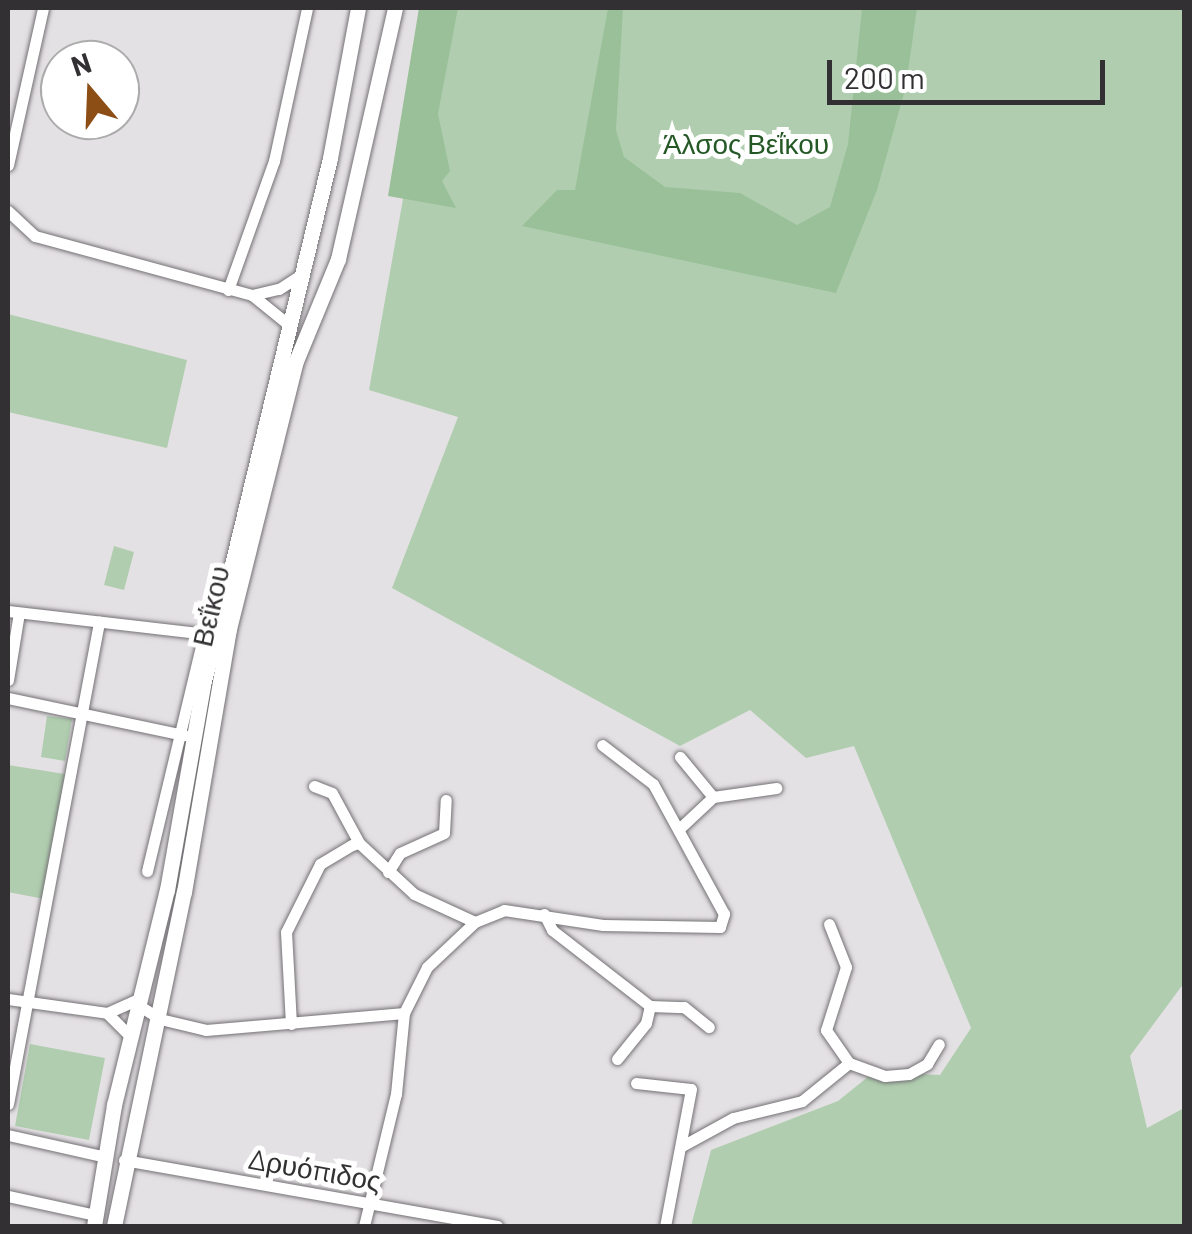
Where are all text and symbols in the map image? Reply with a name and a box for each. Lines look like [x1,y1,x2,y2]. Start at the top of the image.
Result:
north arrow [40,40,140,140]
scale bar [832,40,1110,102]
text: N [67,44,95,83]
text: 200 m [844,59,925,95]
park label: Άλσος Βεΐκου [663,126,829,160]
street label: Βεΐκου [184,562,236,650]
street label: Δρυόπιδος [246,1141,384,1197]

